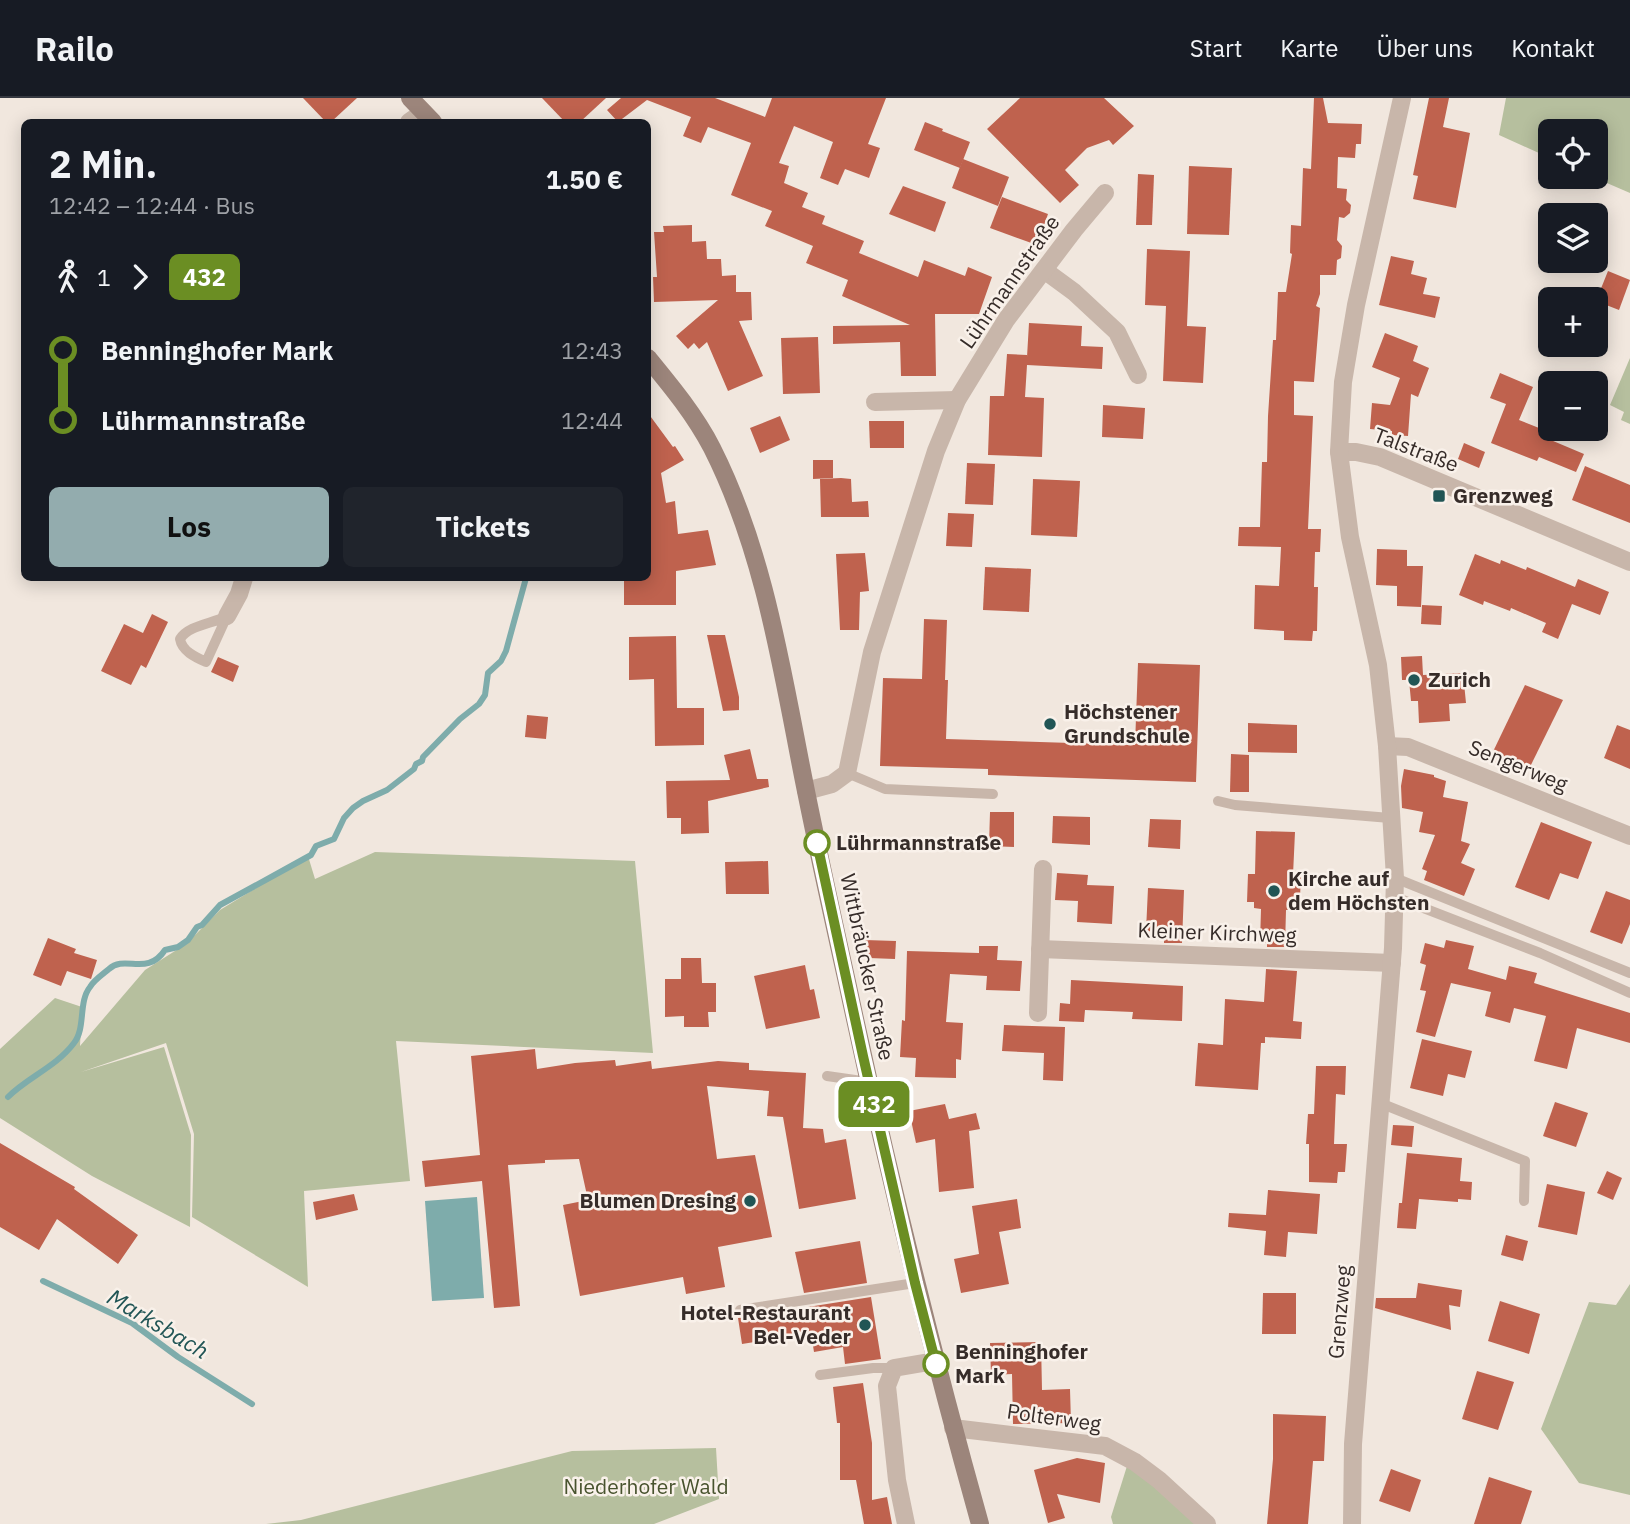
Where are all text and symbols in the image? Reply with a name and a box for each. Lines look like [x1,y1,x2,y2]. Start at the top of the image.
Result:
text: Railo [35,27,114,70]
text: Start [1190,32,1242,64]
text: Karte [1280,32,1338,64]
text: Über uns [1376,32,1473,64]
text: Kontakt [1511,32,1595,64]
map controls [1538,119,1608,441]
button: locate [1538,119,1608,189]
text: 2 Min. [49,139,157,188]
text: 1.50 € [546,162,623,196]
text: 12:42 – 12:44 · Bus [49,190,255,220]
button: layers [1538,203,1608,273]
street label: Lührmannstraße [953,209,1066,354]
icon: walk [49,258,87,296]
icon: forward [121,258,159,296]
text: 432 [183,261,226,293]
text: 1 [97,262,111,292]
button: + [1538,287,1608,357]
text: Benninghofer Mark [101,333,333,367]
text: 12:43 [561,335,623,365]
button: − [1538,371,1608,441]
text: Lührmannstraße [101,403,306,437]
text: 12:44 [561,405,623,435]
street label: Talstraße [1370,420,1463,478]
place label: Grenzweg [1453,481,1553,509]
button: Los [49,487,329,567]
button: Tickets [343,487,623,567]
marker: Grenzweg [1431,488,1447,504]
place label: Zurich [1428,665,1491,693]
marker: Zurich [1406,672,1422,688]
place label: Höchstener Grundschule [1064,697,1190,749]
marker: Höchstener Grundschule [1042,716,1058,732]
street label: Sengerweg [1465,732,1572,798]
place label: Lührmannstraße [836,828,1002,856]
marker: Lührmannstraße [804,830,830,856]
place label: Kirche auf dem Höchsten [1288,864,1429,916]
street label: Wittbräucker Straße [834,871,901,1063]
marker: Kirche auf dem Höchsten [1266,883,1282,899]
street label: Kleiner Kirchweg [1137,915,1297,949]
line badge: 432 [834,1081,914,1127]
text: 432 [852,1088,896,1120]
place label: Blumen Dresing [580,1186,736,1214]
marker: Blumen Dresing [742,1193,758,1209]
street label: Grenzweg [1321,1264,1357,1360]
water label: Marksbach [102,1281,215,1365]
place label: Hotel-Restaurant Bel-Veder [680,1298,852,1350]
marker: Hotel-Restaurant Bel-Veder [857,1317,873,1333]
place label: Benninghofer Mark [955,1337,1088,1389]
marker: Benninghofer Mark [923,1351,949,1377]
street label: Polterweg [1005,1397,1103,1437]
park label: Niederhofer Wald [563,1472,729,1500]

